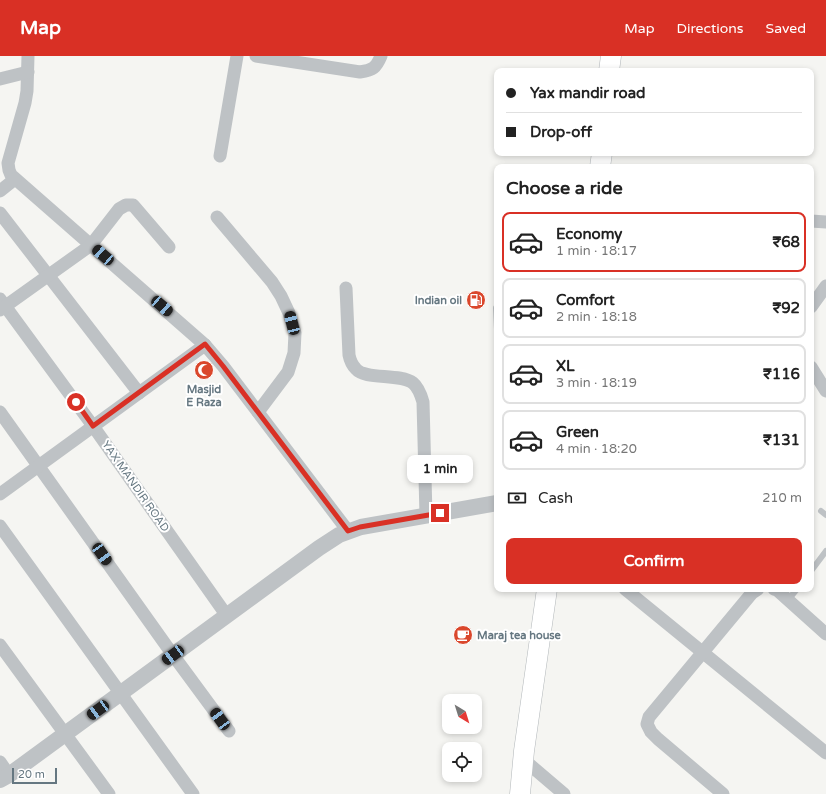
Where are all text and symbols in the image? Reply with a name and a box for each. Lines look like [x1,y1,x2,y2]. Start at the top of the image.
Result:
text: Map [20,17,61,39]
text: Map [624,20,655,37]
text: Directions [677,20,744,37]
text: Saved [766,20,806,37]
text: Yax mandir road [530,84,646,102]
text: Drop-off [530,123,592,141]
text: Choose a ride [506,177,623,199]
icon: car [508,224,544,260]
text: Economy [556,225,622,243]
text: ₹68 [772,233,800,251]
car [90,243,116,267]
text: 1 min · 18:17 [556,243,637,259]
fuel station icon: Indian oil [465,289,487,311]
icon: car [508,290,544,326]
text: Comfort [556,291,615,309]
car [149,294,175,318]
place label: Indian oil [415,294,462,307]
text: ₹92 [772,299,800,317]
text: 2 min · 18:18 [556,309,637,325]
car [283,310,301,336]
icon: car [508,356,544,392]
text: XL [556,357,575,375]
mosque icon: Masjid E Raza [193,359,215,381]
text: ₹116 [763,365,800,383]
text: 3 min · 18:19 [556,375,637,391]
place label: Masjid E Raza [186,383,222,409]
route start [67,393,85,411]
icon: car [508,422,544,458]
text: Green [556,423,599,441]
text: ₹131 [763,431,800,449]
street label: YAX MANDIR ROAD [99,438,172,534]
text: 4 min · 18:20 [556,441,637,457]
callout: 1 min [407,455,473,483]
text: 1 min [423,461,457,477]
icon: cash [506,487,528,509]
text: Cash [538,489,573,507]
text: 210 m [762,490,802,506]
route end [431,504,449,522]
button: Confirm [506,538,802,584]
car [90,541,114,567]
cafe icon: Maraj tea house [452,624,474,646]
place label: Maraj tea house [477,629,562,643]
car [160,643,186,667]
north arrow [442,694,482,734]
map controls [442,694,482,782]
car [85,698,111,722]
car [208,706,232,732]
button: locate [442,742,482,782]
scale bar [12,766,57,785]
text: 20 m [18,768,45,781]

